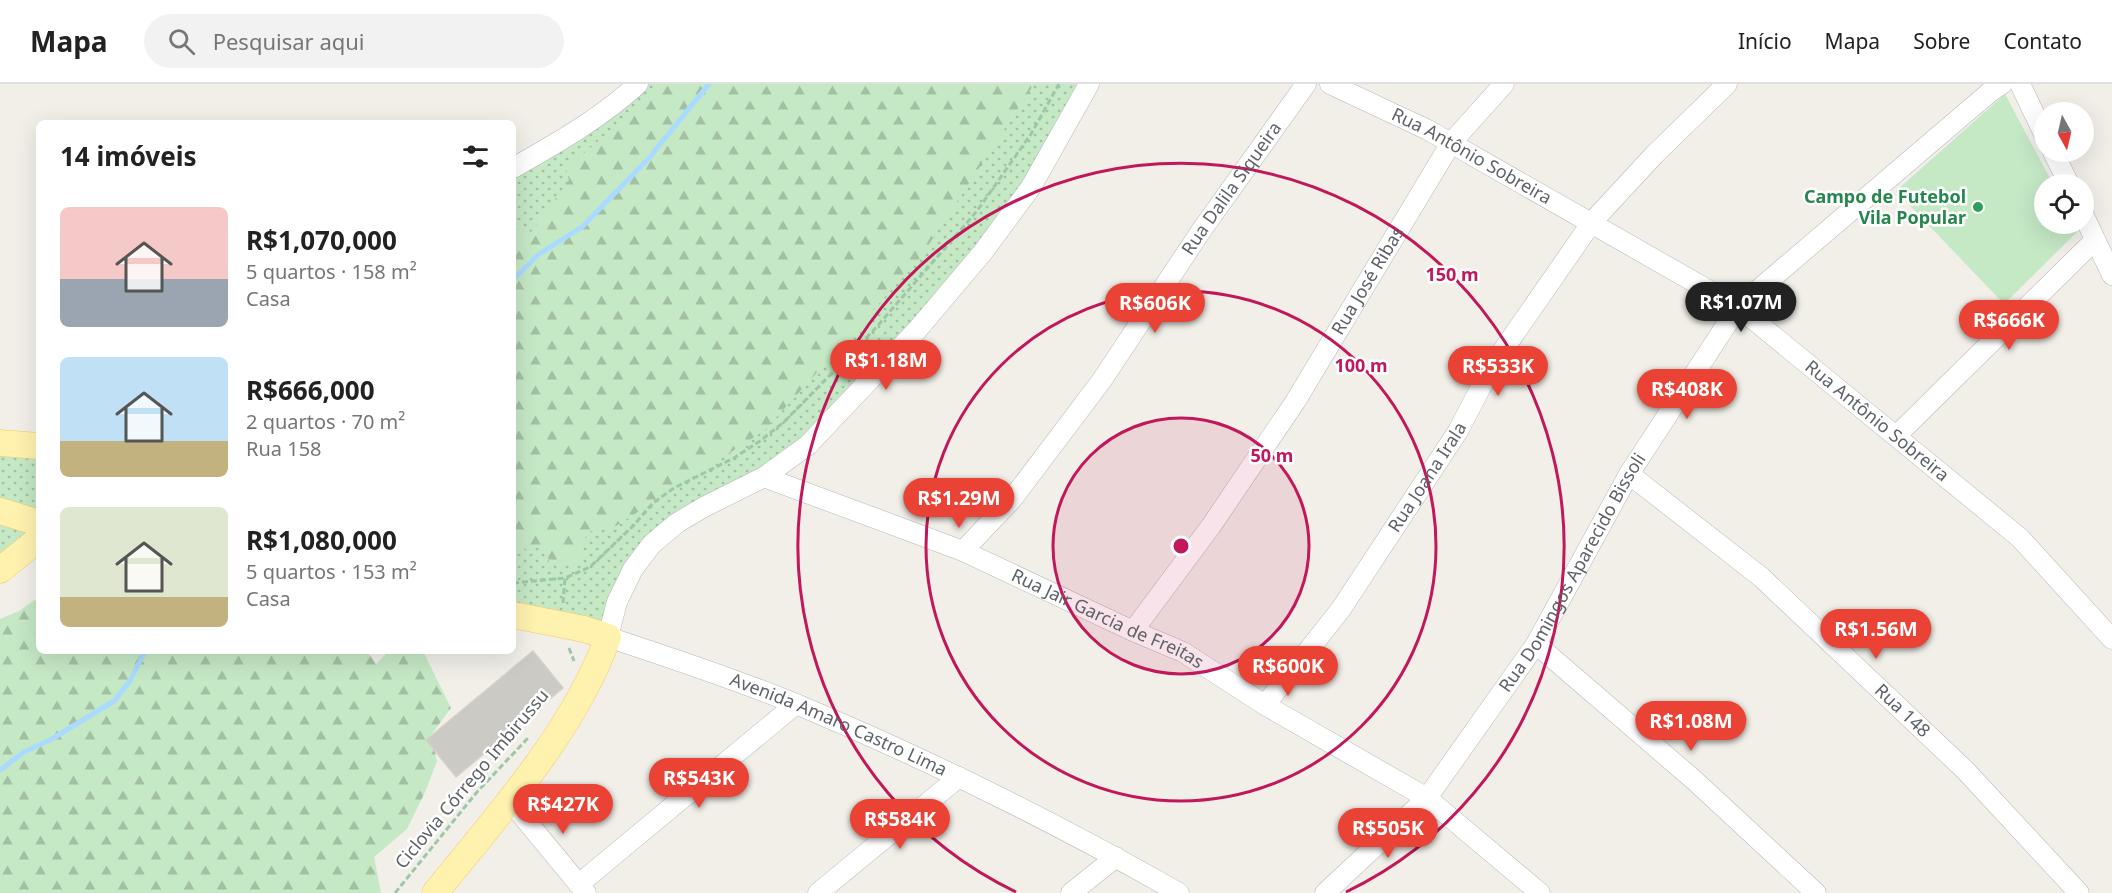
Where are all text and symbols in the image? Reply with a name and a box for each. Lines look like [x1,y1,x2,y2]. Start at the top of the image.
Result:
search box [144,14,564,68]
text: Mapa [30,22,108,60]
icon: search [165,25,198,58]
text: Pesquisar aqui [213,26,365,56]
text: Início [1738,27,1792,55]
text: Mapa [1825,27,1880,55]
text: Sobre [1913,27,1970,55]
text: Contato [2003,27,2082,55]
street label: Rua Antônio Sobreira [1388,102,1556,209]
north arrow [2034,102,2094,162]
map controls [2034,102,2094,234]
street label: Rua Dalila Siqueira [1176,117,1286,259]
text: 14 imóveis [60,138,197,174]
icon: filters [459,140,492,173]
button: locate [2034,174,2094,234]
place label: Campo de Futebol Vila Popular [1804,184,1966,229]
marker: Campo de Futebol Vila Popular [1971,200,1985,214]
text: R$1,070,000 [246,222,397,258]
street label: Rua José Ribas [1325,222,1409,339]
icon: home [108,231,180,303]
text: 5 quartos · 158 m² [246,258,417,285]
text: 150 m [1425,262,1479,286]
pin: R$1.07M [1686,282,1796,333]
pin: R$606K [1106,283,1204,334]
text: Casa [246,285,291,312]
text: R$1.07M [1699,288,1783,315]
text: R$606K [1119,289,1191,316]
pin: R$666K [1960,300,2058,351]
text: R$666K [1973,306,2045,333]
pin: R$1.18M [831,340,941,391]
text: R$1.18M [844,346,928,373]
pin: R$533K [1449,346,1547,397]
text: R$533K [1462,352,1534,379]
text: 100 m [1334,353,1388,377]
street label: Rua Antônio Sobreira [1801,354,1955,486]
pin: R$408K [1638,369,1736,420]
text: R$666,000 [246,372,375,408]
text: R$408K [1651,375,1723,402]
icon: home [108,381,180,453]
text: 2 quartos · 70 m² [246,408,405,435]
street label: Rua Joana Irala [1382,418,1471,536]
text: Rua 158 [246,435,322,462]
text: 50 m [1251,443,1293,467]
street label: Rua Domingos Aparecido Bissoli [1493,448,1651,696]
pin: R$1.29M [904,478,1014,529]
text: R$1.29M [917,484,1001,511]
text: R$1,080,000 [246,522,397,558]
icon: home [108,531,180,603]
centre of rings [1171,536,1191,556]
text: 5 quartos · 153 m² [246,558,417,585]
street label: Rua Jair Garcia de Freitas [1008,563,1209,673]
text: Casa [246,585,291,612]
pin: R$1.56M [1821,609,1931,660]
text: R$1.56M [1834,615,1918,642]
pin: R$600K [1239,646,1337,697]
text: R$600K [1252,652,1324,679]
street label: Avenida Amaro Castro Lima [727,667,951,781]
street label: Rua 148 [1870,678,1936,742]
street label: Ciclovia Córrego Imbirussu [389,683,554,873]
pin: R$1.08M [1636,701,1746,752]
text: R$1.08M [1649,707,1733,734]
pin: R$543K [650,758,748,809]
text: R$543K [663,764,735,791]
pin: R$427K [514,784,612,835]
text: R$427K [527,790,599,817]
pin: R$584K [851,799,949,850]
text: R$584K [864,805,936,832]
pin: R$505K [1339,808,1437,859]
text: R$505K [1352,814,1424,841]

